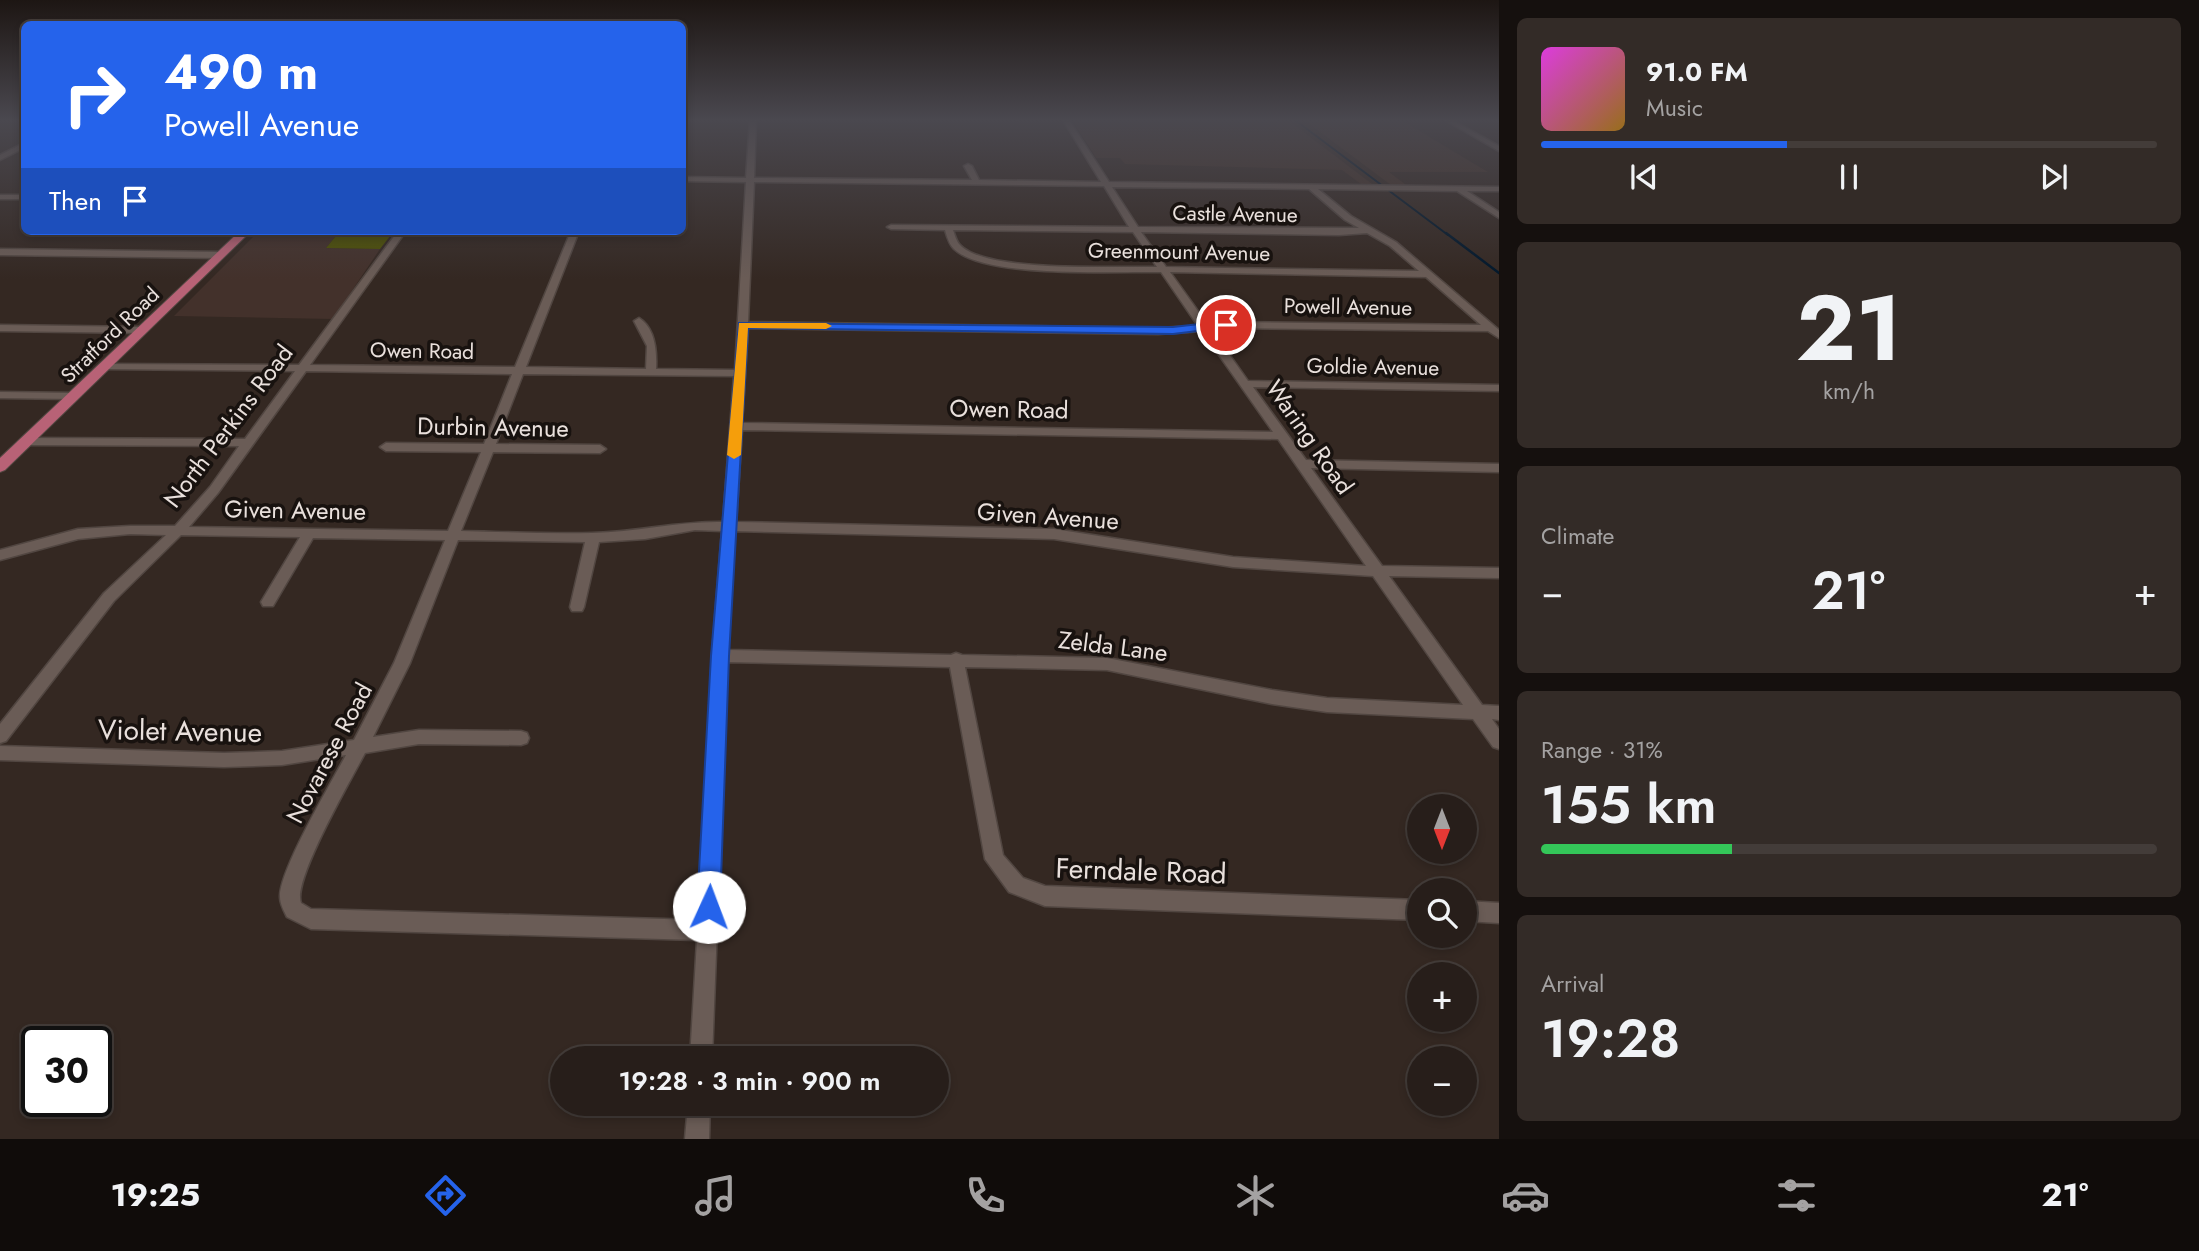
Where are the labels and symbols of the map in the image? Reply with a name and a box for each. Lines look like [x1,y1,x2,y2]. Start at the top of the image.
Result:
street label: Castle Avenue [1172,198,1298,230]
street label: Greenmount Avenue [1088,235,1271,269]
street label: Stratford Road [54,280,166,390]
street label: Powell Avenue [1284,291,1413,323]
pin [1196,295,1256,355]
street label: Owen Road [370,335,474,367]
street label: North Perkins Road [155,337,301,515]
street label: Goldie Avenue [1306,351,1440,383]
street label: Waring Road [1258,373,1362,501]
street label: Owen Road [949,390,1069,428]
street label: Durbin Avenue [417,408,569,446]
street label: Given Avenue [224,491,366,529]
street label: Given Avenue [976,494,1120,538]
street label: Zelda Lane [1056,622,1170,670]
street label: Novarese Road [277,676,381,830]
street label: Violet Avenue [98,709,262,753]
north arrow [1407,794,1477,864]
street label: Ferndale Road [1055,848,1227,894]
position arrow [672,870,746,944]
speed limit sign: 30 [21,1026,112,1117]

